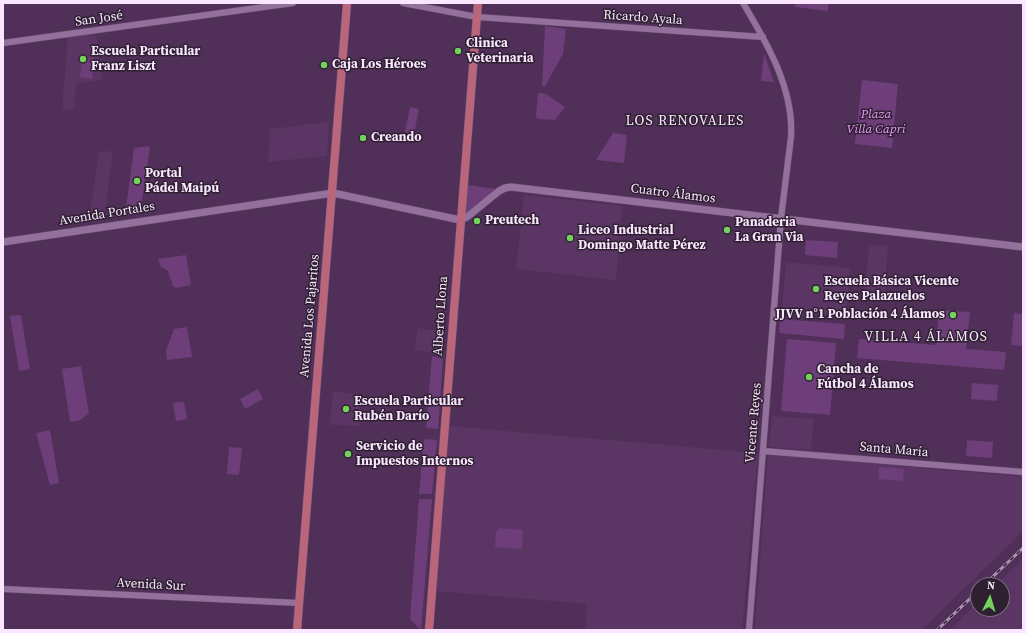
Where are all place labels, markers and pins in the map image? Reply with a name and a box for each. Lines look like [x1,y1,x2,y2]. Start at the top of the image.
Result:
place label: Clinica Veterinaria [466,36,534,67]
place label: Escuela Particular Franz Liszt [91,44,200,75]
marker: Clinica Veterinaria [453,46,463,56]
marker: Escuela Particular Franz Liszt [78,54,88,64]
place label: Caja Los Héroes [332,57,426,73]
marker: Caja Los Héroes [319,60,329,70]
place label: Creando [371,130,422,146]
marker: Creando [358,133,368,143]
place label: Portal Pádel Maipú [145,166,219,197]
marker: Portal Pádel Maipú [132,176,142,186]
place label: Preutech [485,213,539,229]
place label: Panaderia La Gran Via [735,215,804,246]
marker: Preutech [472,216,482,226]
place label: Liceo Industrial Domingo Matte Pérez [578,223,706,254]
marker: Panaderia La Gran Via [722,225,732,235]
marker: Liceo Industrial Domingo Matte Pérez [565,233,575,243]
place label: Escuela Básica Vicente Reyes Palazuelos [824,274,959,305]
marker: Escuela Básica Vicente Reyes Palazuelos [811,284,821,294]
place label: JJVV n°1 Población 4 Álamos [775,307,945,323]
marker: JJVV n°1 Población 4 Álamos [948,310,958,320]
place label: Cancha de Fútbol 4 Álamos [817,362,914,393]
marker: Cancha de Fútbol 4 Álamos [804,372,814,382]
place label: Escuela Particular Rubén Darío [354,394,463,425]
marker: Escuela Particular Rubén Darío [341,404,351,414]
place label: Servicio de Impuestos Internos [356,439,473,470]
marker: Servicio de Impuestos Internos [343,449,353,459]

